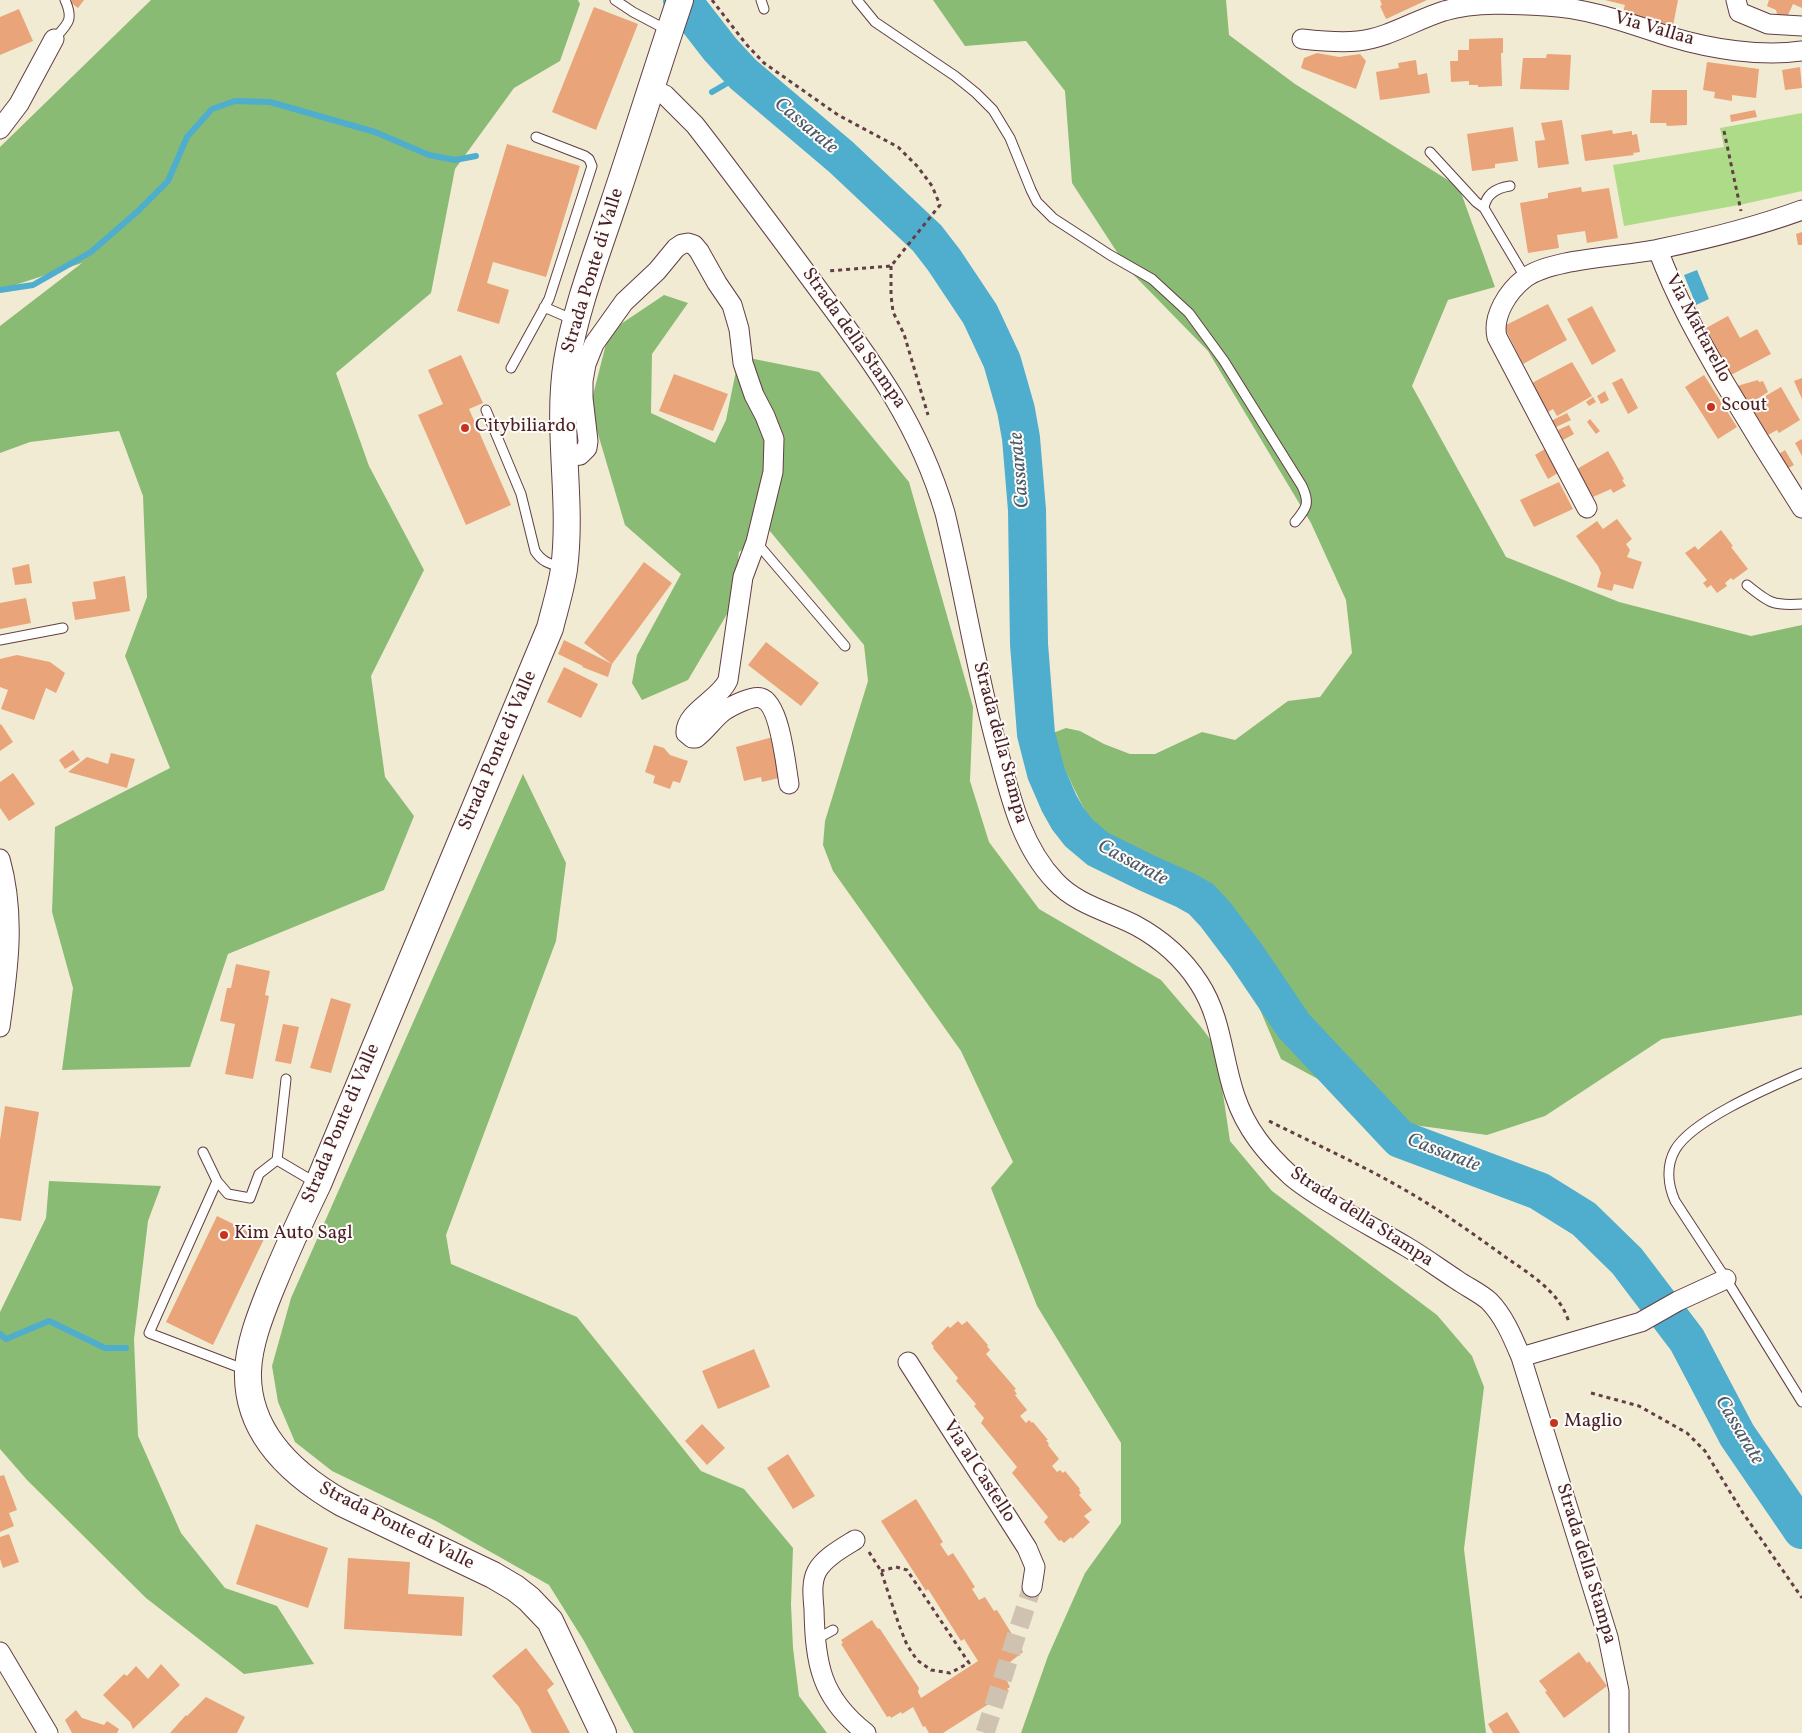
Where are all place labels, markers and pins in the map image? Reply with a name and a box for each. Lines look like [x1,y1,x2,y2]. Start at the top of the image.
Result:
place label: Scout [1721,396,1767,418]
marker: Scout [1705,401,1717,413]
place label: Citybiliardo [475,417,576,439]
marker: Citybiliardo [459,422,471,434]
place label: Kim Auto Sagl [234,1224,353,1246]
marker: Kim Auto Sagl [218,1229,230,1241]
place label: Maglio [1564,1412,1622,1434]
marker: Maglio [1548,1417,1560,1429]

